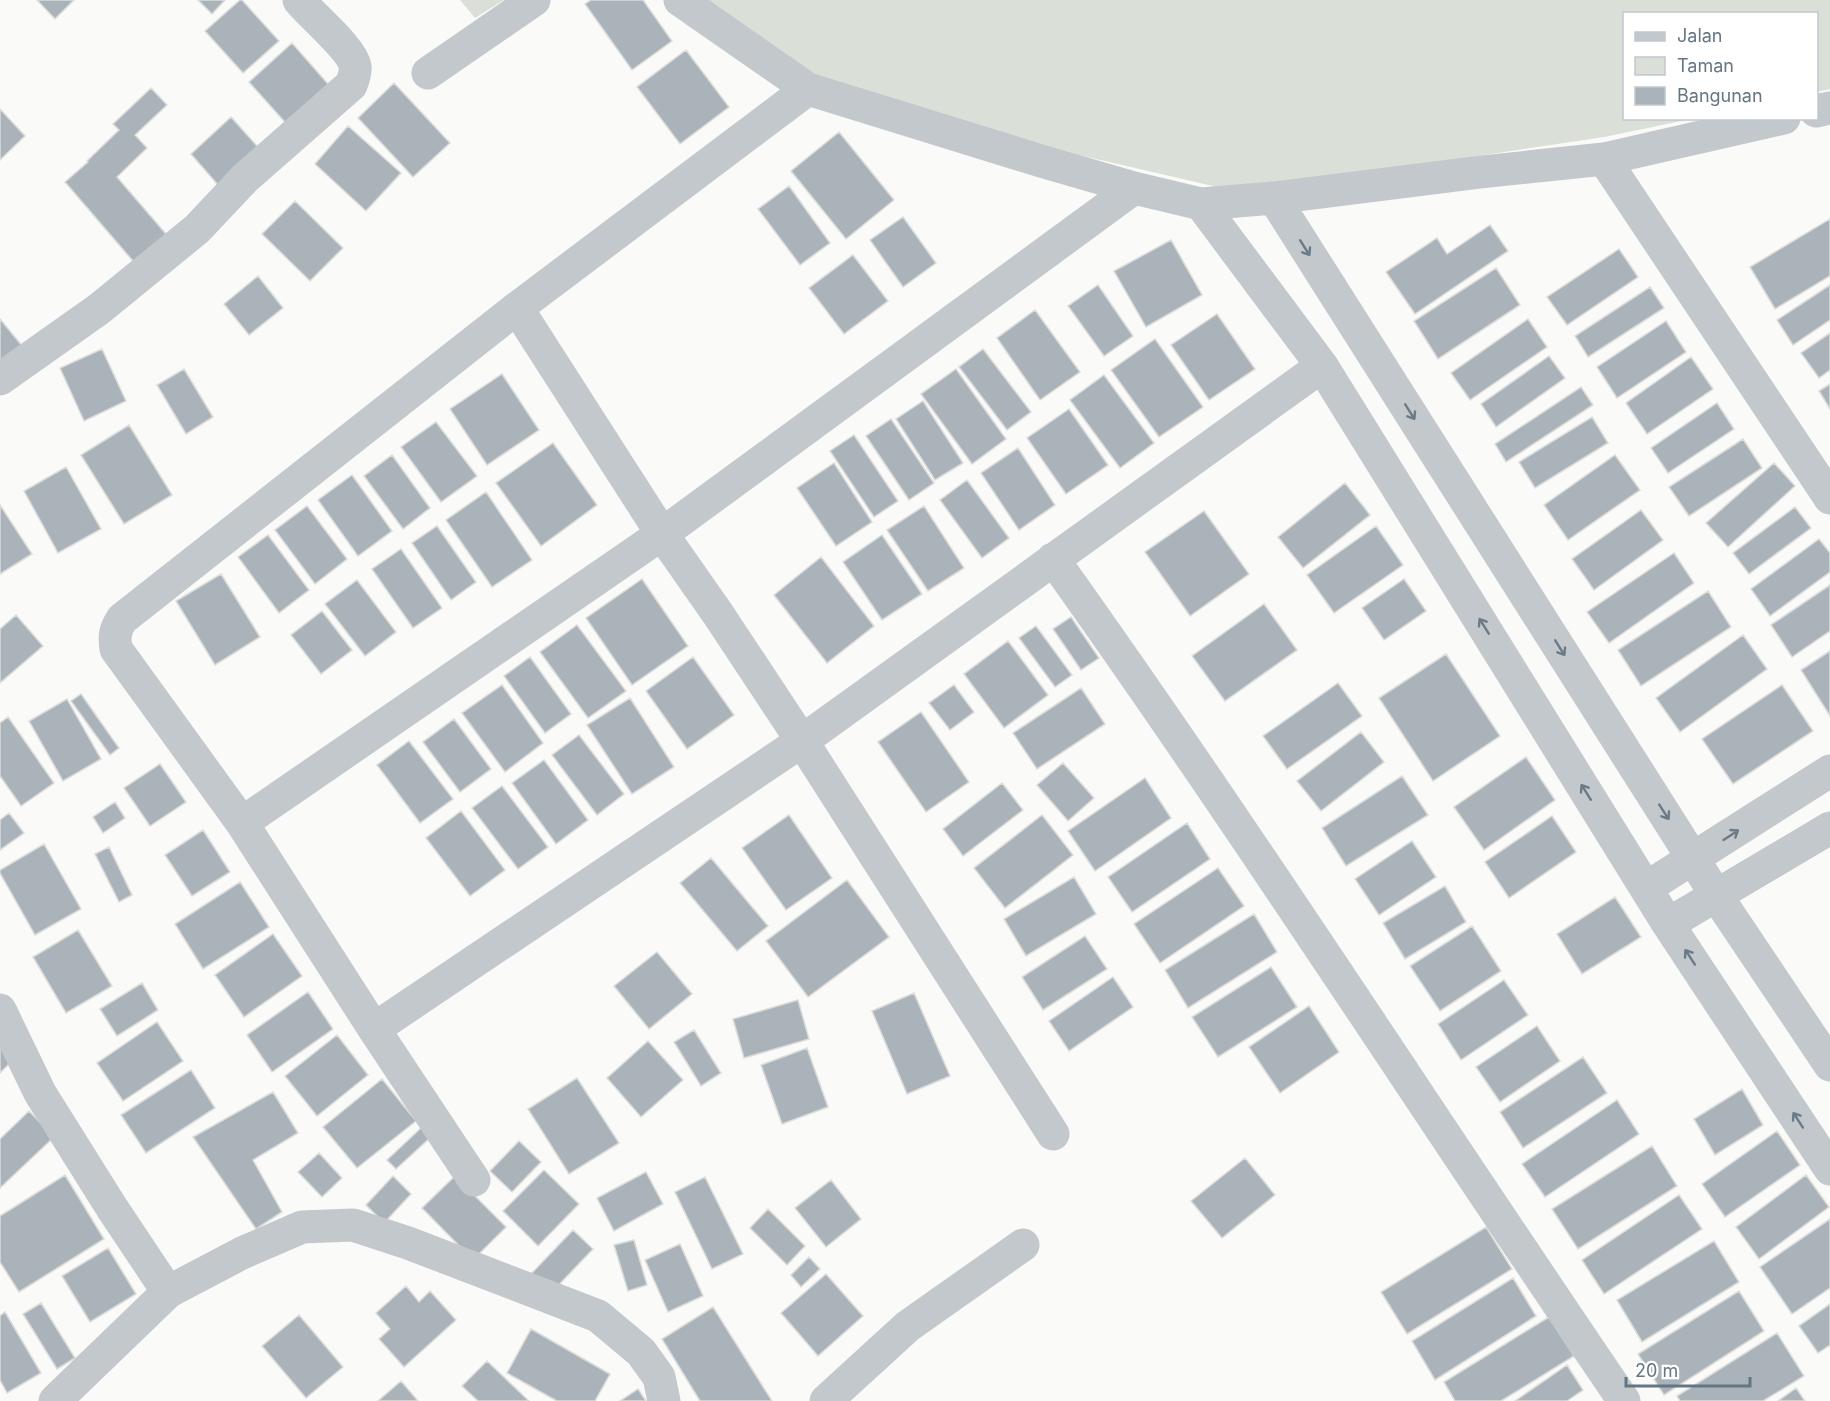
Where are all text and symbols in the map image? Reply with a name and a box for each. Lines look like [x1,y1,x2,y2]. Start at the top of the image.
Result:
legend [1623,12,1818,120]
text: Jalan [1677,25,1722,46]
text: Taman [1677,55,1734,76]
text: Bangunan [1677,85,1763,106]
one-way arrow [1299,239,1312,256]
one-way arrow [1404,403,1416,420]
one-way arrow [1477,618,1489,635]
one-way arrow [1553,639,1566,656]
one-way arrow [1580,784,1592,801]
one-way arrow [1659,803,1671,820]
one-way arrow [1722,828,1739,840]
one-way arrow [1684,949,1696,966]
one-way arrow [1792,1112,1804,1129]
scale bar [1626,1350,1750,1388]
text: 20 m [1635,1360,1678,1381]

